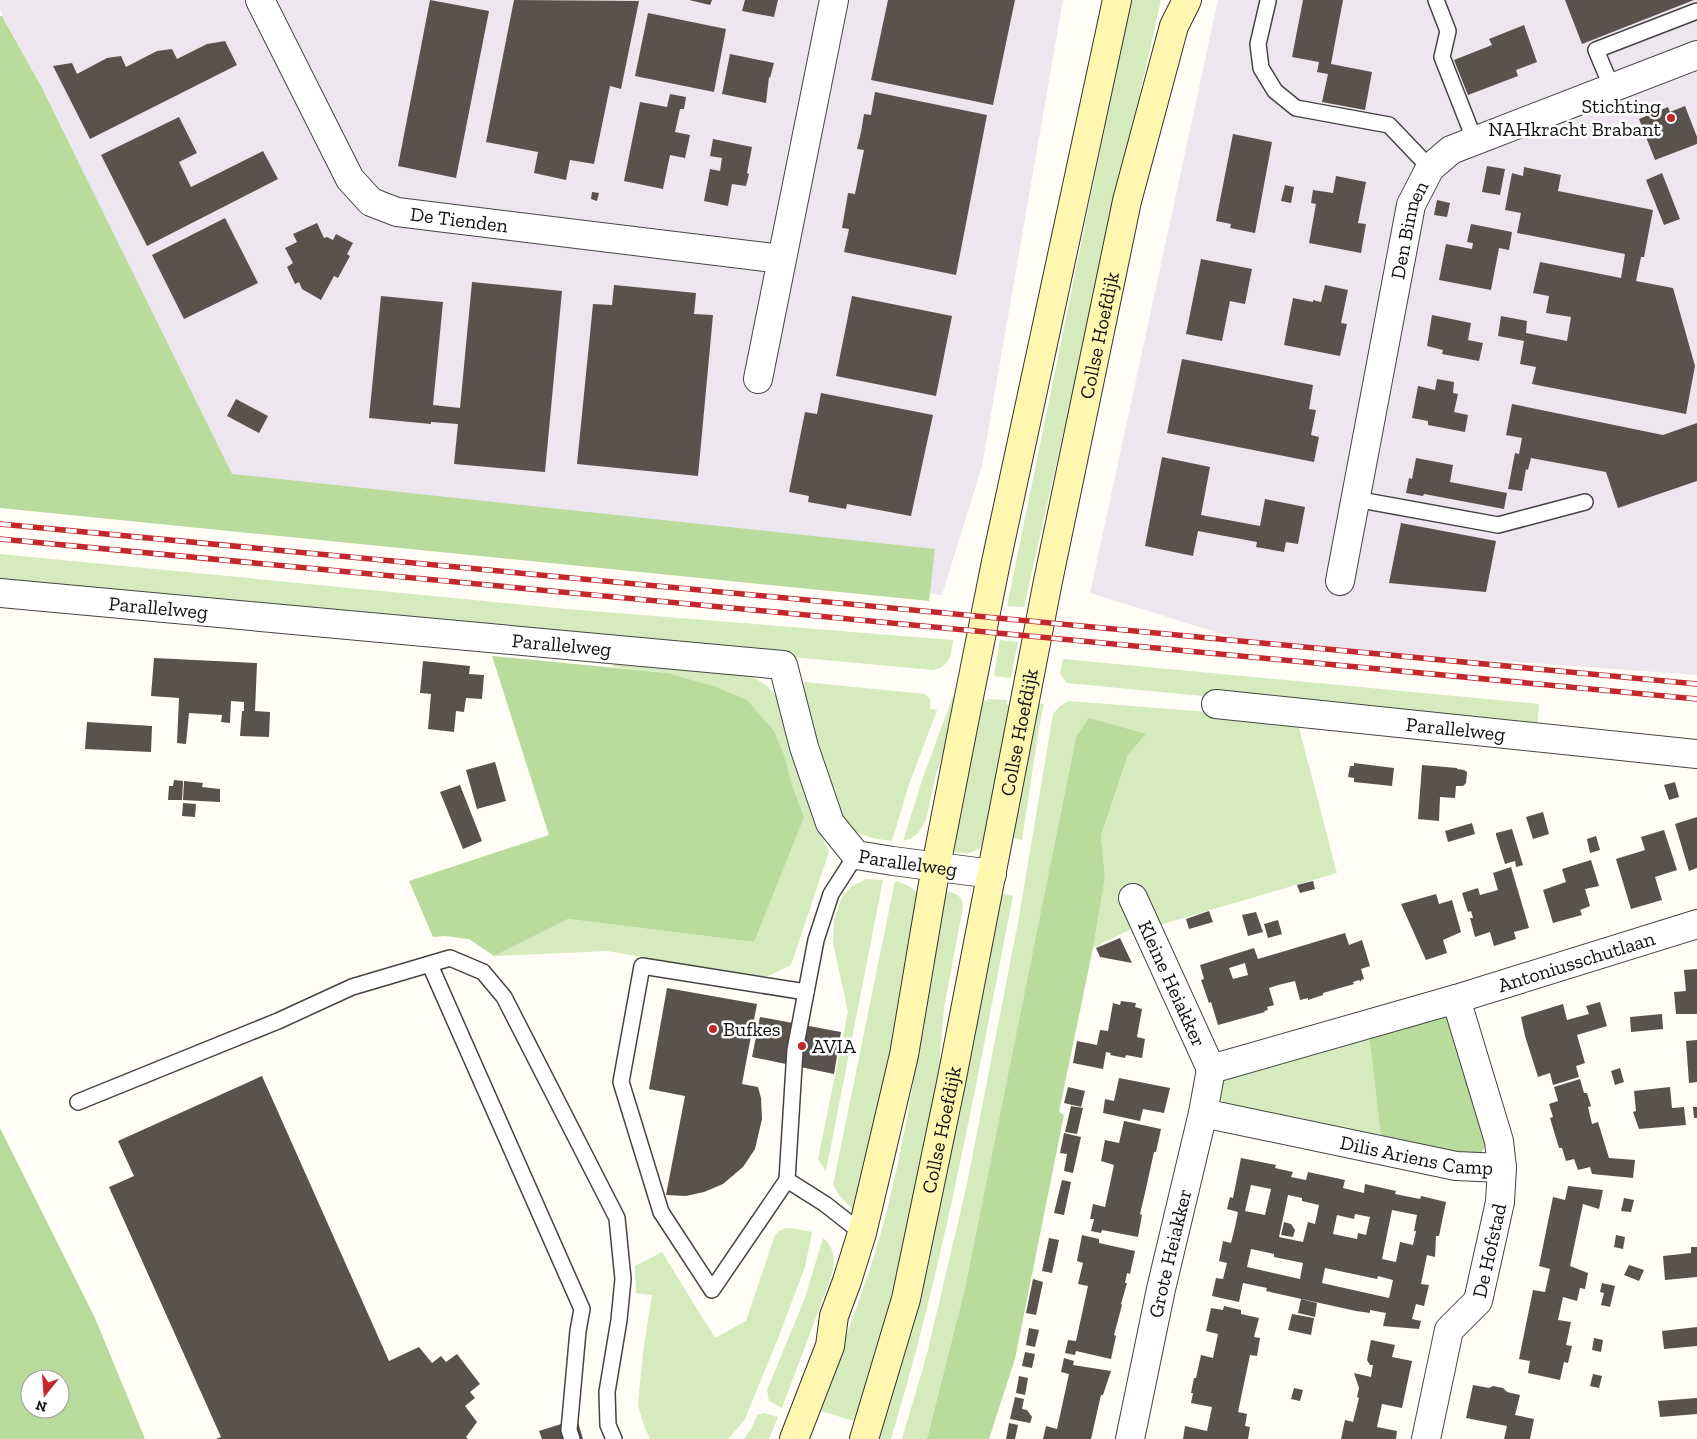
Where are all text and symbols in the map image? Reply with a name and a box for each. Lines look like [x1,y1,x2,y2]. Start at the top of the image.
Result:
place label: Stichting NAHkracht Brabant [1488,94,1662,141]
marker: Stichting NAHkracht Brabant [1665,112,1677,124]
street label: Den Binnen [1385,176,1434,281]
street label: De Tienden [409,202,510,238]
street label: Collse Hoefdijk [1074,269,1124,401]
street label: Parallelweg [108,591,209,624]
street label: Parallelweg [511,628,612,661]
street label: Collse Hoefdijk [995,666,1043,798]
street label: Parallelweg [1405,712,1507,746]
street label: Parallelweg [857,844,959,881]
street label: Kleine Heiakker [1133,917,1211,1050]
street label: Antoniusschutlaan [1495,926,1658,997]
place label: Bufkes [723,1017,781,1041]
marker: Bufkes [707,1023,719,1035]
place label: AVIA [812,1034,857,1058]
marker: AVIA [796,1040,808,1052]
street label: Collse Hoefdijk [916,1064,966,1195]
street label: Dilis Ariens Camp [1338,1130,1494,1180]
street label: Grote Heiakker [1143,1186,1196,1320]
street label: De Hofstad [1467,1201,1511,1300]
north arrow [20,1369,70,1419]
text: N [33,1396,49,1416]

